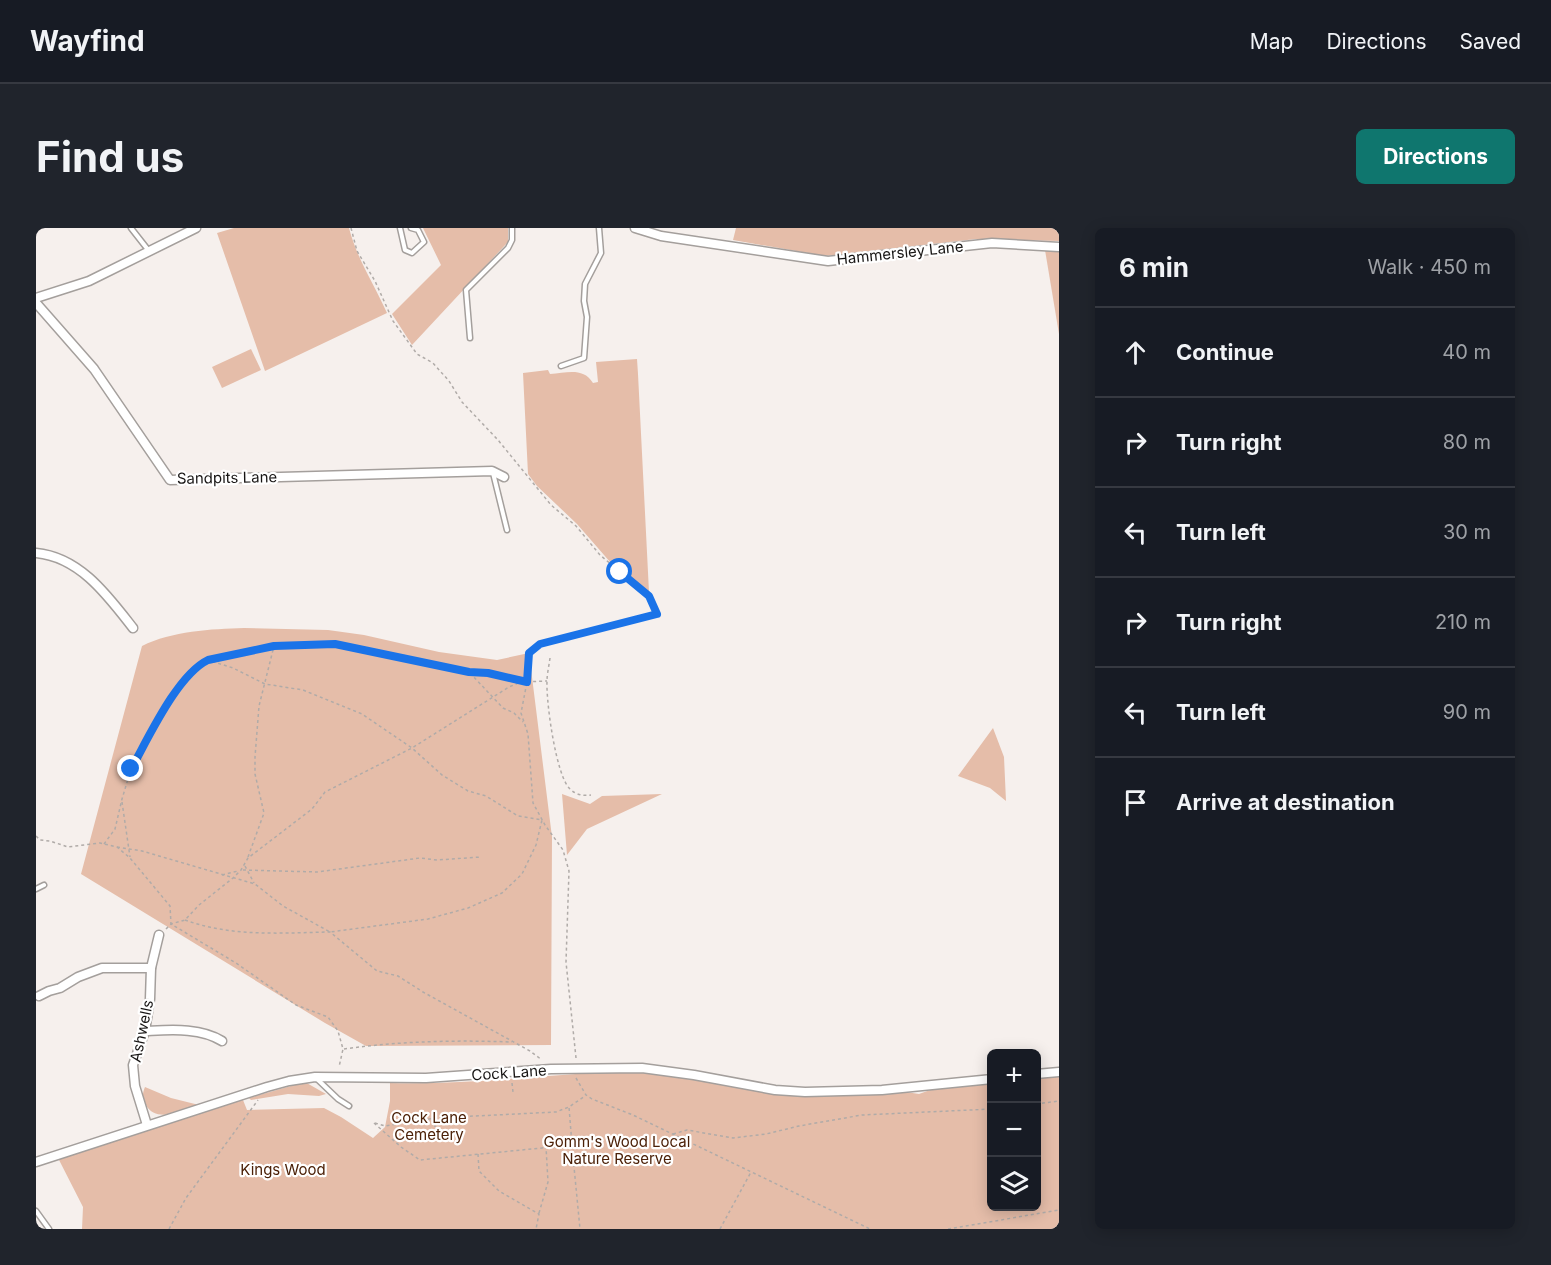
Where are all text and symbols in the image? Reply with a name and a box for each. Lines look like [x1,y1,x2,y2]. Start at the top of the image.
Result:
text: Wayfind [30,24,145,58]
text: Map [1250,29,1293,54]
text: Directions [1326,29,1427,54]
text: Saved [1460,29,1521,54]
button: Directions [1356,129,1515,184]
text: Find us [36,131,184,182]
street label: Hammersley Lane [836,236,964,269]
text: 6 min [1119,252,1189,283]
text: Walk · 450 m [1367,255,1491,279]
icon: ahead [1119,336,1152,369]
text: Continue [1176,339,1274,365]
text: 40 m [1442,340,1491,364]
icon: right [1119,426,1152,459]
text: Turn right [1176,429,1282,455]
text: 80 m [1443,430,1491,454]
street label: Sandpits Lane [177,467,277,488]
icon: left [1119,516,1152,549]
text: Turn left [1176,519,1266,545]
text: 30 m [1443,520,1491,544]
route start [606,558,632,584]
icon: right [1119,606,1152,639]
text: Turn right [1176,609,1282,635]
text: 210 m [1435,610,1491,634]
icon: left [1119,696,1152,729]
text: Turn left [1176,699,1266,725]
text: 90 m [1443,700,1491,724]
route end [117,755,143,781]
icon: arrive [1119,786,1152,819]
text: Arrive at destination [1176,789,1395,815]
street label: Ashwells [126,998,157,1064]
map controls [987,1049,1041,1211]
button: + [987,1049,1041,1103]
street label: Cock Lane [471,1060,547,1085]
button: − [987,1103,1041,1157]
park label: Cock Lane Cemetery [391,1108,467,1144]
park label: Gomm's Wood Local Nature Reserve [544,1132,690,1168]
button: layers [987,1157,1041,1211]
park label: Kings Wood [240,1160,326,1179]

